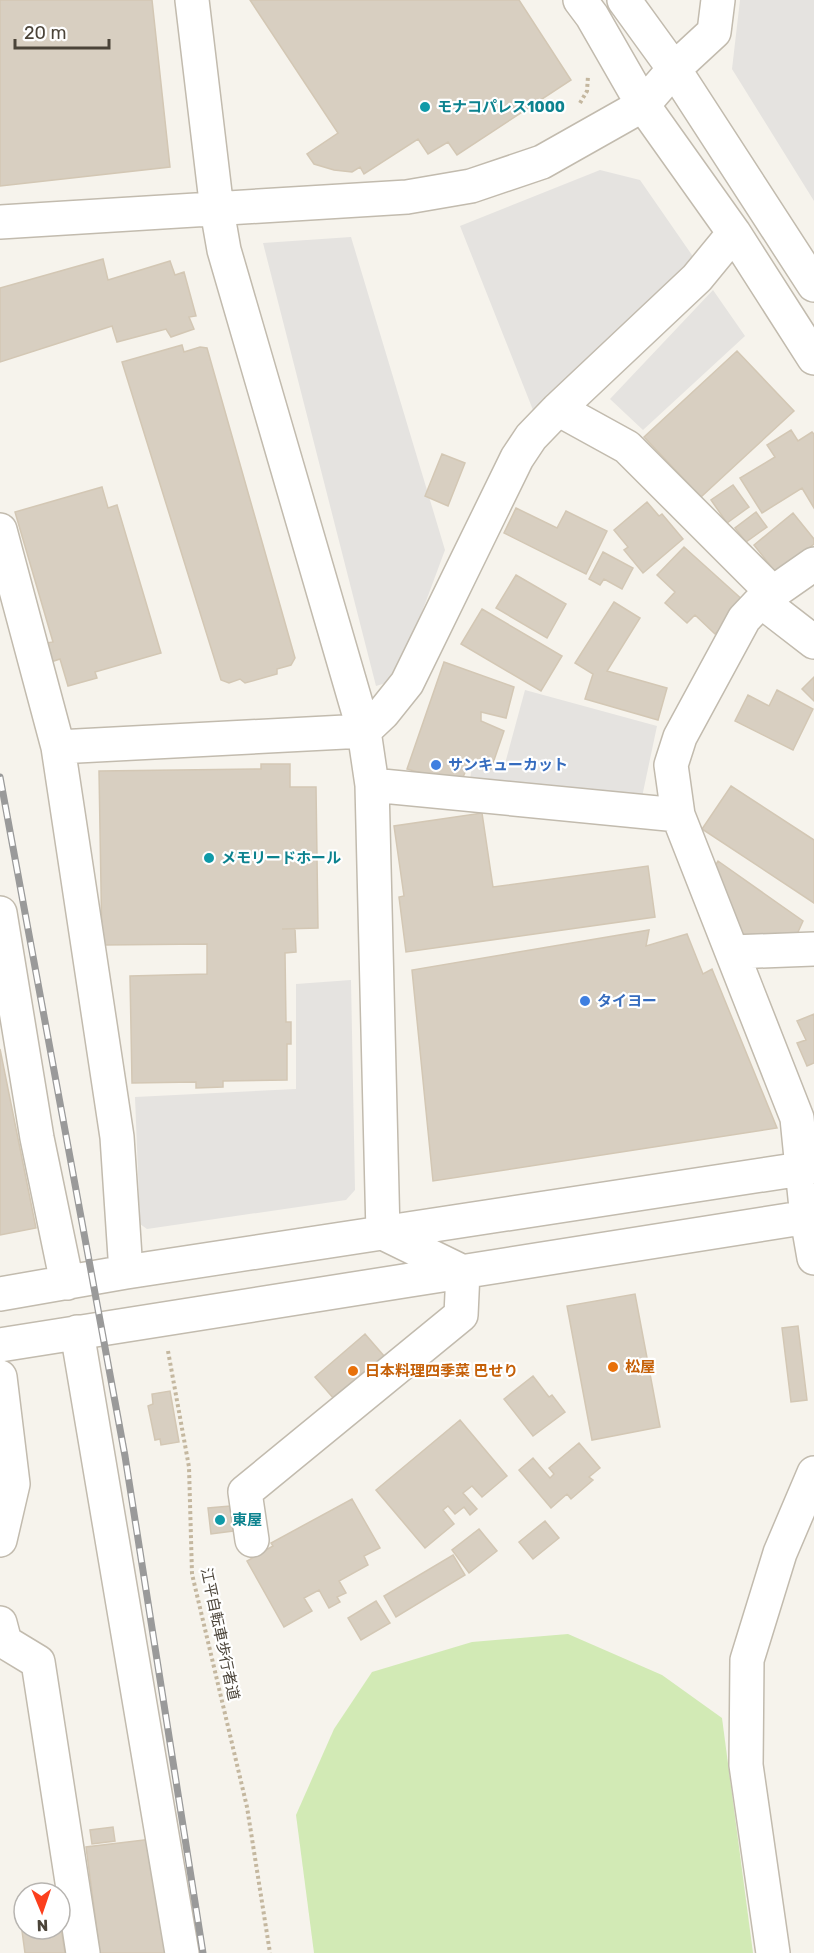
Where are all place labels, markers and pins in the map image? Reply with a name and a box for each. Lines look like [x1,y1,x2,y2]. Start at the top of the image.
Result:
place label: モナコパレス1000 [437,98,565,116]
marker: モナコパレス1000 [418,100,432,114]
place label: サンキューカット [448,756,568,774]
marker: サンキューカット [429,758,443,772]
place label: メモリードホール [221,849,341,867]
marker: メモリードホール [202,851,216,865]
place label: タイヨー [597,992,657,1010]
marker: タイヨー [578,994,592,1008]
place label: 松屋 [625,1358,655,1376]
marker: 松屋 [606,1360,620,1374]
place label: 日本料理四季菜 巴せり [365,1362,518,1380]
marker: 日本料理四季菜 巴せり [346,1364,360,1378]
place label: 東屋 [232,1511,262,1529]
marker: 東屋 [213,1513,227,1527]

